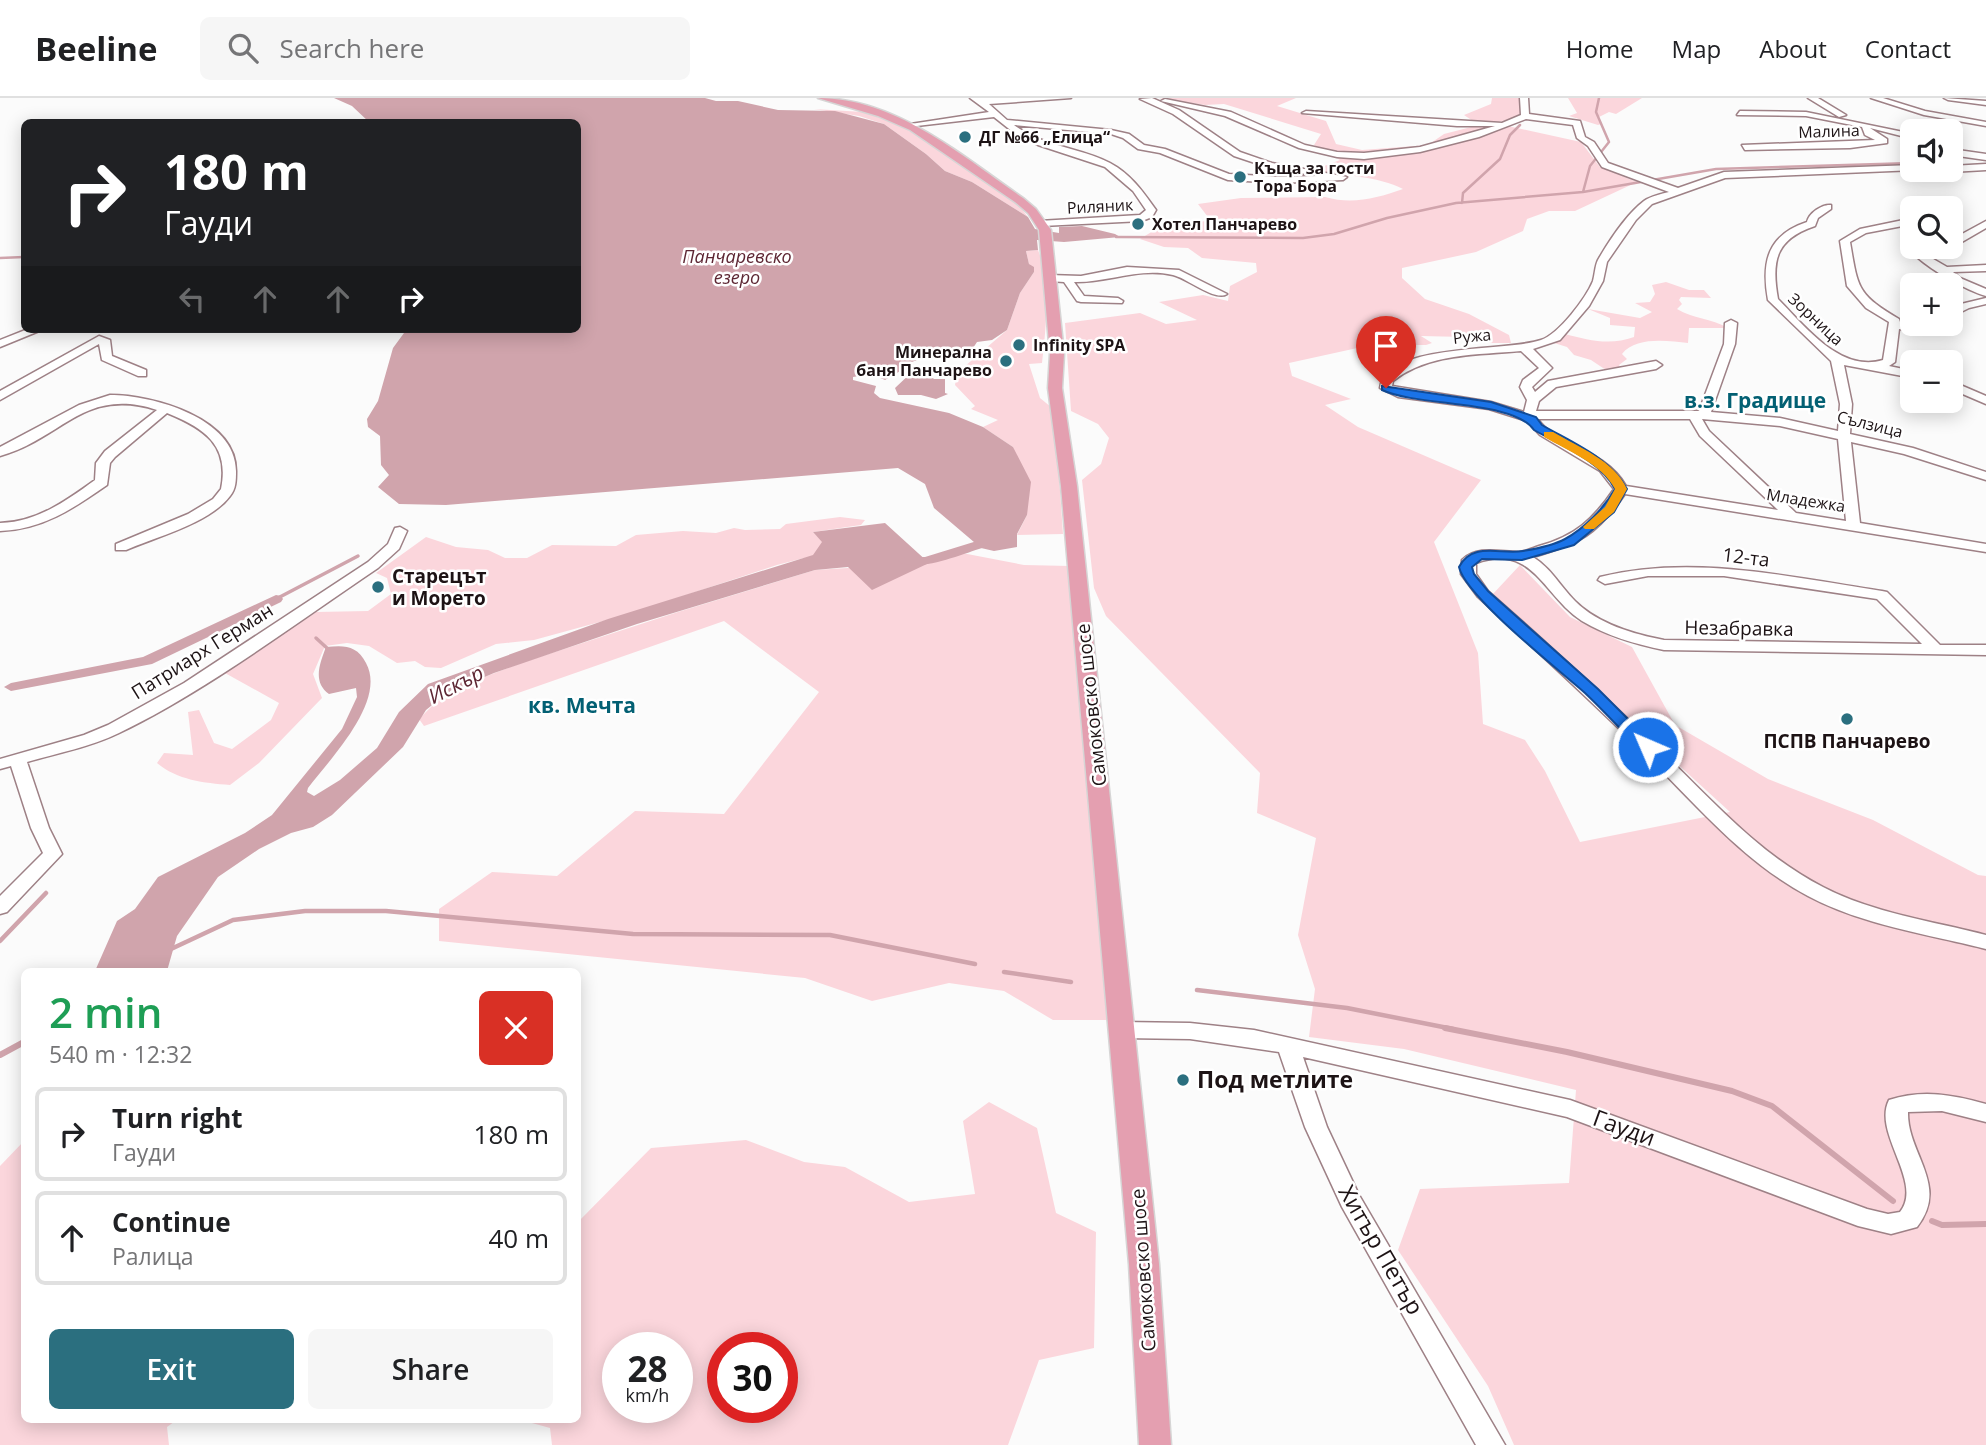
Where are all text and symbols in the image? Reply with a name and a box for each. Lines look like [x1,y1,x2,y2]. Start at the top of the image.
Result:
search box [200,17,690,80]
text: Beeline [35,26,158,71]
icon: search [224,29,262,67]
text: Search here [280,30,424,66]
text: Home [1566,32,1634,65]
text: Map [1672,32,1721,65]
text: About [1759,32,1827,65]
text: Contact [1865,32,1951,65]
street label: Малина [1798,119,1860,143]
map controls [1900,119,1963,413]
button: sound [1900,119,1963,182]
place label: ДГ №66 „Елица“ [979,126,1110,148]
marker: ДГ №66 „Елица“ [957,129,973,145]
text: 180 m [164,138,309,204]
icon: right [49,147,140,238]
place label: Къща за гости Тора Бора [1254,157,1375,197]
marker: Къща за гости Тора Бора [1232,169,1248,185]
street label: Риляник [1066,193,1134,219]
button: search [1900,196,1963,259]
text: Гауди [164,201,253,244]
place label: Хотел Панчарево [1152,213,1297,235]
marker: Хотел Панчарево [1130,216,1146,232]
water label: Панчаревско езеро [682,244,792,289]
button: + [1900,273,1963,336]
icon: left [173,280,211,318]
icon: ahead [246,280,284,318]
icon: ahead [319,280,357,318]
icon: right [392,280,430,318]
street label: Зорница [1784,288,1848,350]
pin [1356,316,1416,388]
street label: Ружа [1452,323,1492,349]
icon: arrive [1367,327,1405,365]
place label: Infinity SPA [1033,334,1126,356]
marker: Infinity SPA [1011,337,1027,353]
place label: Минерална баня Панчарево [856,341,992,381]
button: − [1900,350,1963,413]
marker: Минерална баня Панчарево [998,353,1014,369]
district label: в.з. Градище [1684,386,1826,414]
street label: Сълзица [1835,405,1905,443]
street label: Младежка [1765,483,1847,517]
street label: 12-та [1721,541,1771,573]
place label: Старецът и Морето [392,563,487,611]
marker: Старецът и Морето [370,579,386,595]
street label: Патриарх Герман [126,597,278,705]
street label: Незабравка [1684,614,1794,642]
street label: Самоковско шосе [1070,622,1112,788]
water label: Искър [423,658,488,710]
district label: кв. Мечта [528,691,636,719]
position arrow [1611,710,1685,784]
marker: ПСПВ Панчарево [1839,711,1855,727]
place label: ПСПВ Панчарево [1763,728,1931,754]
text: 2 min [49,983,162,1040]
button: close [479,991,553,1065]
text: 540 m · 12:32 [49,1038,192,1070]
place label: Под метлите [1197,1063,1353,1095]
marker: Под метлите [1175,1072,1191,1088]
text: Turn right [112,1100,243,1136]
street label: Гауди [1589,1101,1660,1153]
icon: right [53,1115,91,1153]
text: 180 m [474,1116,549,1152]
text: Гауди [112,1136,176,1168]
street label: Хитър Петър [1332,1179,1432,1320]
street label: Самоковско шосе [1124,1188,1162,1352]
text: Continue [112,1204,231,1240]
icon: ahead [53,1219,91,1257]
text: 40 m [488,1220,549,1256]
text: Ралица [112,1240,194,1272]
button: Exit [49,1329,294,1409]
button: Share [308,1329,553,1409]
speed limit sign: 30 [707,1332,798,1423]
text: 28 [627,1345,668,1392]
text: km/h [626,1383,669,1407]

